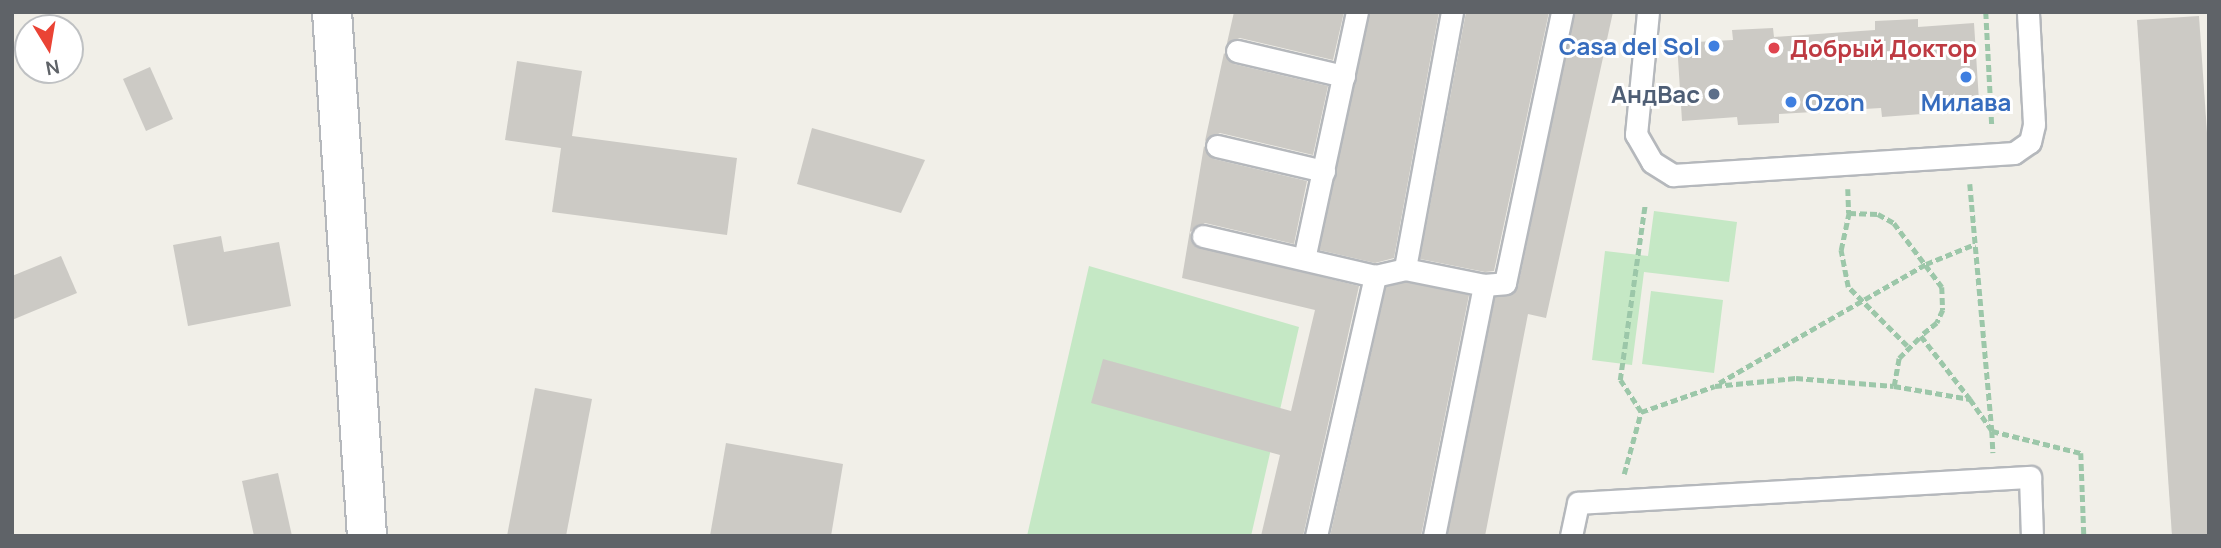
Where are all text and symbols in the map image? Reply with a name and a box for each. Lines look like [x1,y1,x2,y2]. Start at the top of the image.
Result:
north arrow [14,14,84,84]
place label: Casa del Sol [1559,32,1700,60]
place label: Добрый Доктор [1790,34,1977,62]
marker: Casa del Sol [1706,38,1722,54]
marker: Добрый Доктор [1764,38,1784,58]
text: N [43,54,62,82]
marker: Милава [1958,69,1974,85]
place label: АндВас [1611,80,1700,108]
marker: АндВас [1706,86,1722,102]
place label: Ozon [1805,88,1865,116]
place label: Милава [1921,88,2011,116]
marker: Ozon [1783,94,1799,110]

